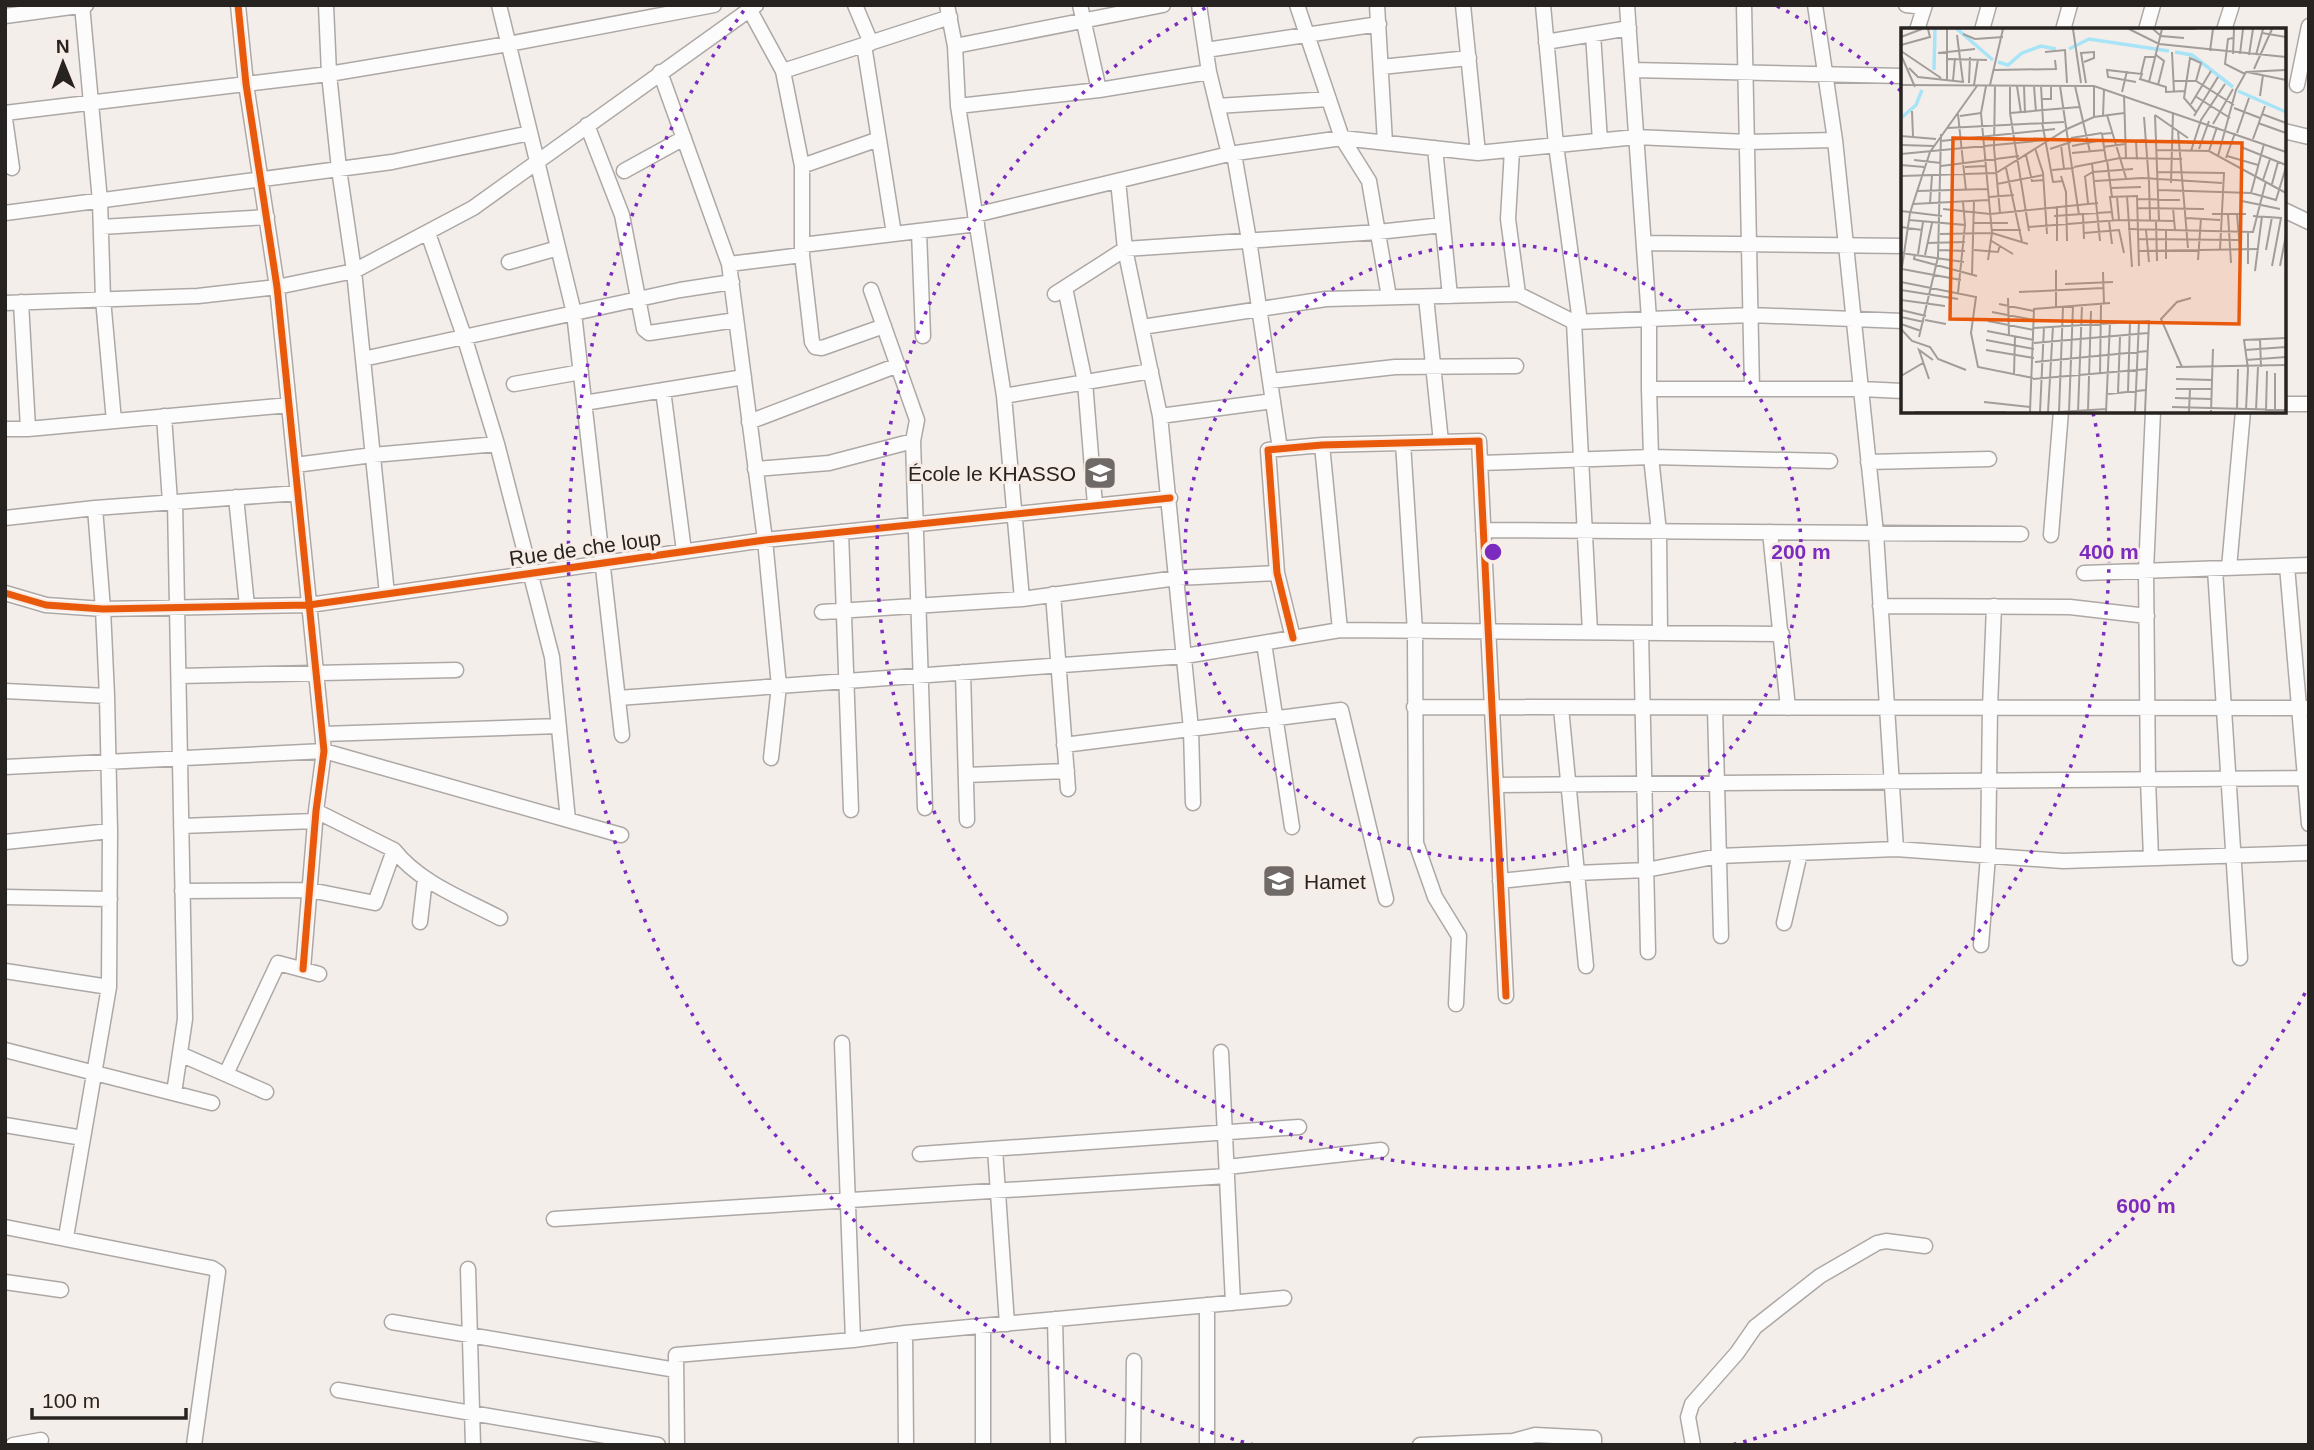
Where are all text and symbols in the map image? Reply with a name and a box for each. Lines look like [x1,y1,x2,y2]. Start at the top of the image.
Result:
north arrow [28,28,98,98]
inset map [1901,28,2286,413]
text: N [56,36,70,57]
school or university icon: École le KHASSO [1081,454,1119,492]
place label: École le KHASSO [908,462,1076,485]
street label: Rue de che loup [508,526,662,570]
centre of rings [1481,540,1505,564]
text: 200 m [1771,540,1831,563]
text: 400 m [2079,540,2139,563]
school or university icon: Hamet [1260,862,1298,900]
place label: Hamet [1304,870,1366,893]
text: 600 m [2116,1194,2176,1217]
scale bar [32,1376,186,1420]
text: 100 m [42,1389,100,1412]

